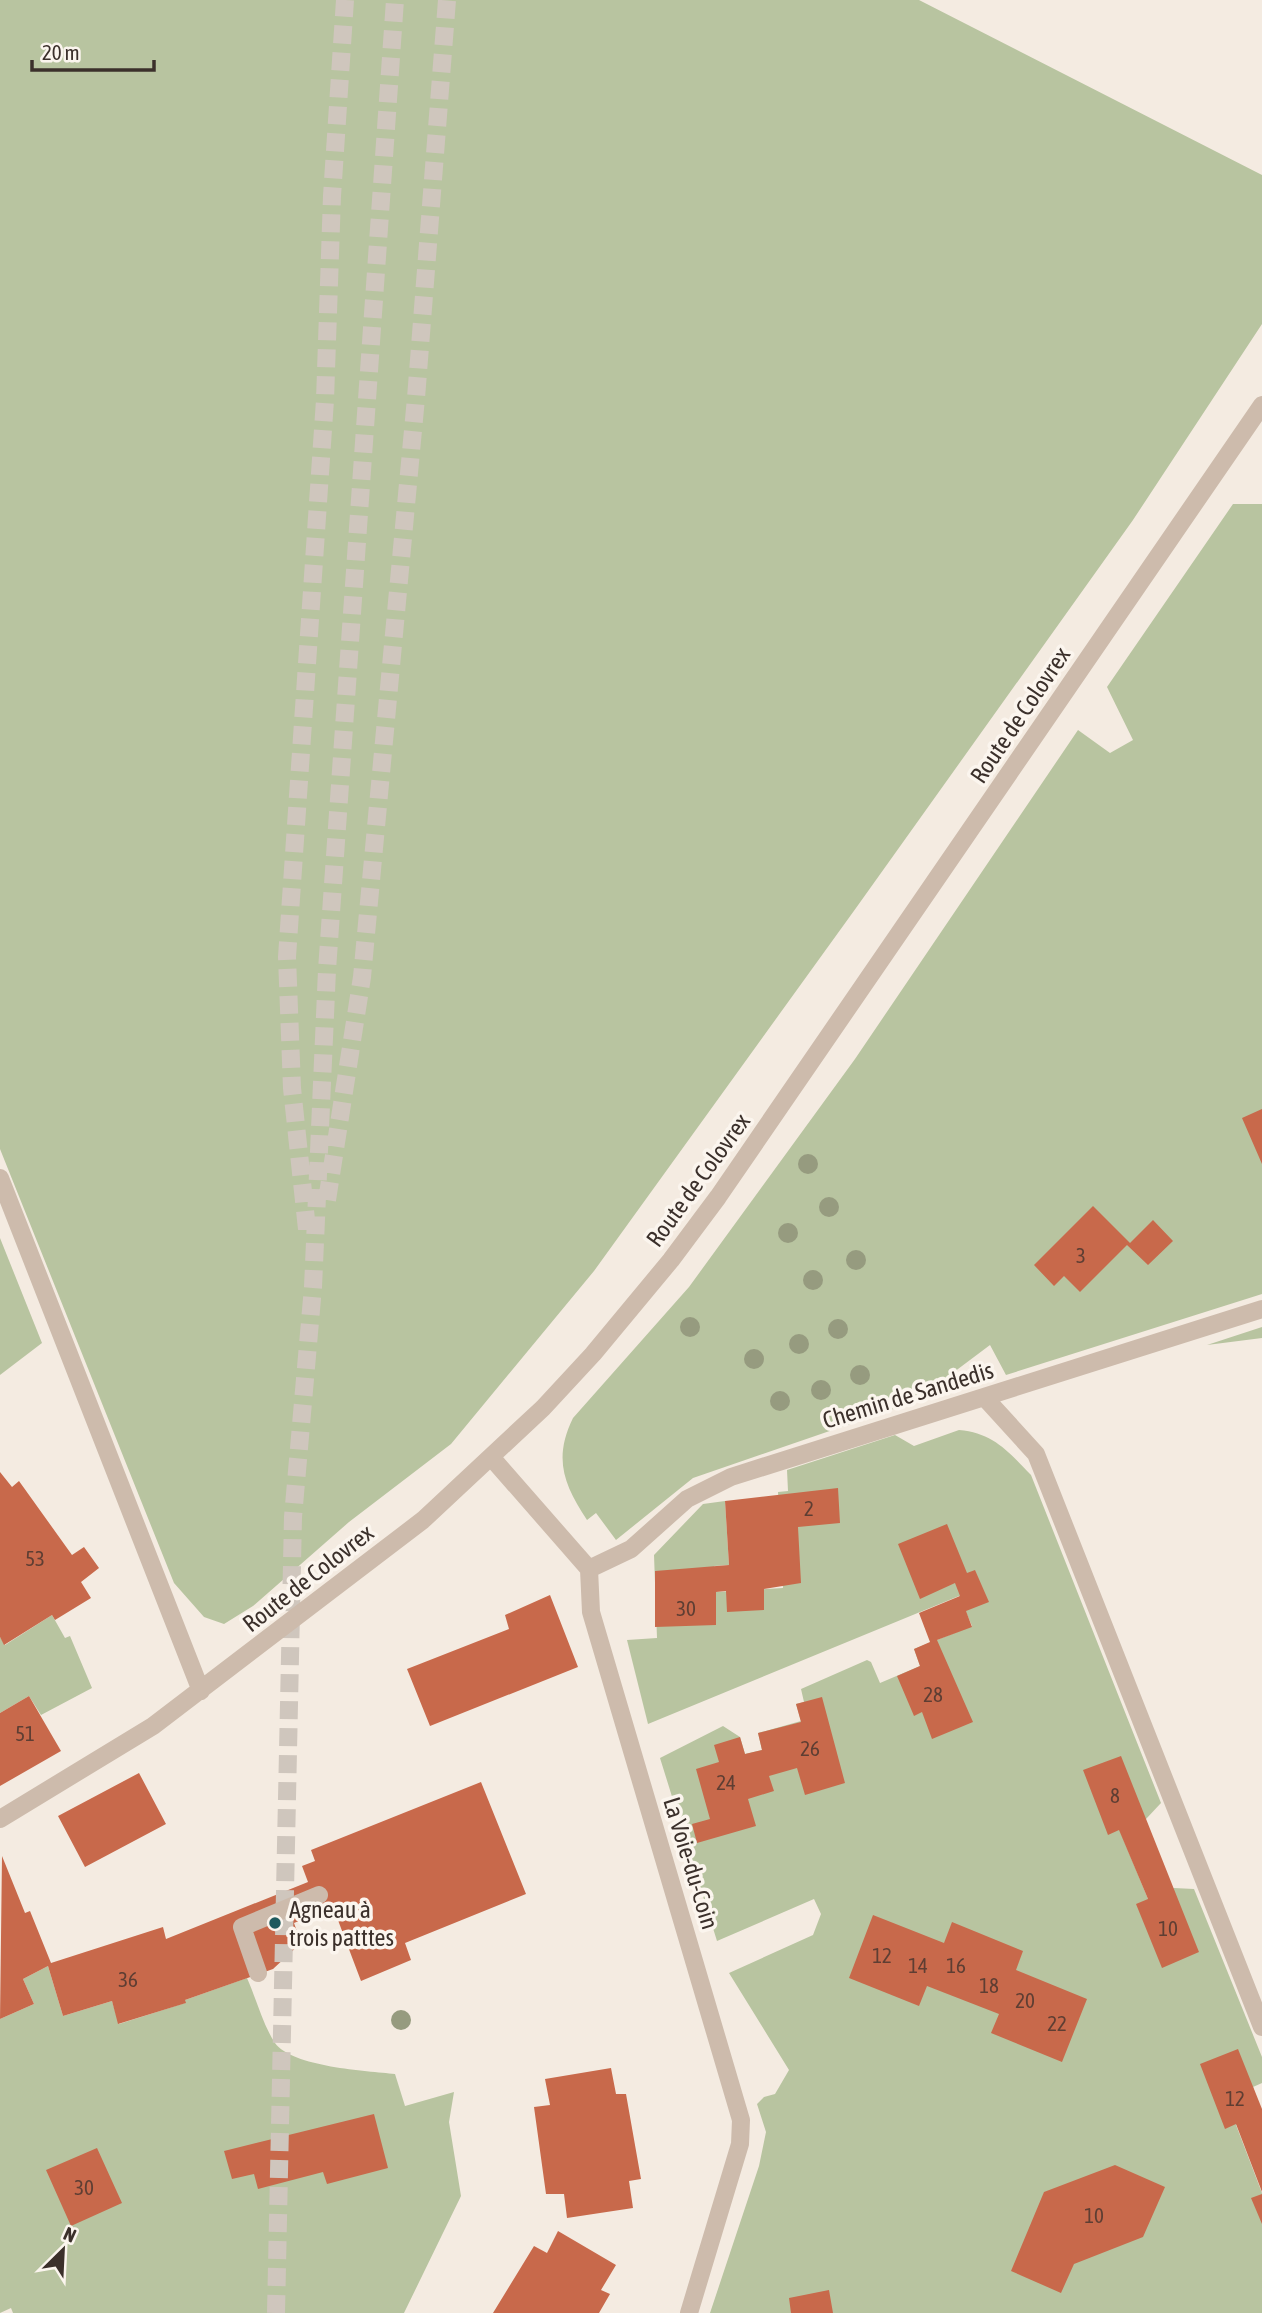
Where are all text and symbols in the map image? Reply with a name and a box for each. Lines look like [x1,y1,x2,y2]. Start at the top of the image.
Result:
scale bar [32,28,154,72]
text: 20 m [42,40,80,64]
street label: Route de Colovrex [965,642,1075,788]
street label: Route de Colovrex [641,1108,755,1252]
house number: 3 [1076,1243,1086,1267]
street label: Chemin de Sandedis [819,1356,997,1434]
house number: 2 [804,1496,814,1520]
street label: Route de Colovrex [237,1519,379,1637]
house number: 53 [25,1546,45,1570]
house number: 30 [676,1596,696,1620]
house number: 28 [923,1682,943,1706]
house number: 51 [15,1721,35,1745]
house number: 26 [800,1736,820,1760]
house number: 24 [716,1770,736,1794]
house number: 8 [1110,1783,1120,1807]
street label: La Voie-du-Coin [658,1794,724,1932]
place label: Agneau à trois patttes [289,1896,394,1951]
marker: Agneau à trois patttes [267,1915,283,1931]
house number: 10 [1158,1916,1178,1940]
house number: 12 [872,1943,892,1967]
house number: 14 [908,1953,928,1977]
house number: 16 [946,1953,966,1977]
house number: 36 [118,1967,138,1991]
house number: 18 [979,1973,999,1997]
house number: 20 [1015,1988,1035,2012]
house number: 22 [1047,2011,1067,2035]
house number: 12 [1225,2086,1245,2110]
house number: 30 [74,2175,94,2199]
house number: 10 [1084,2203,1104,2227]
north arrow [28,2215,98,2285]
text: N [60,2222,80,2247]

